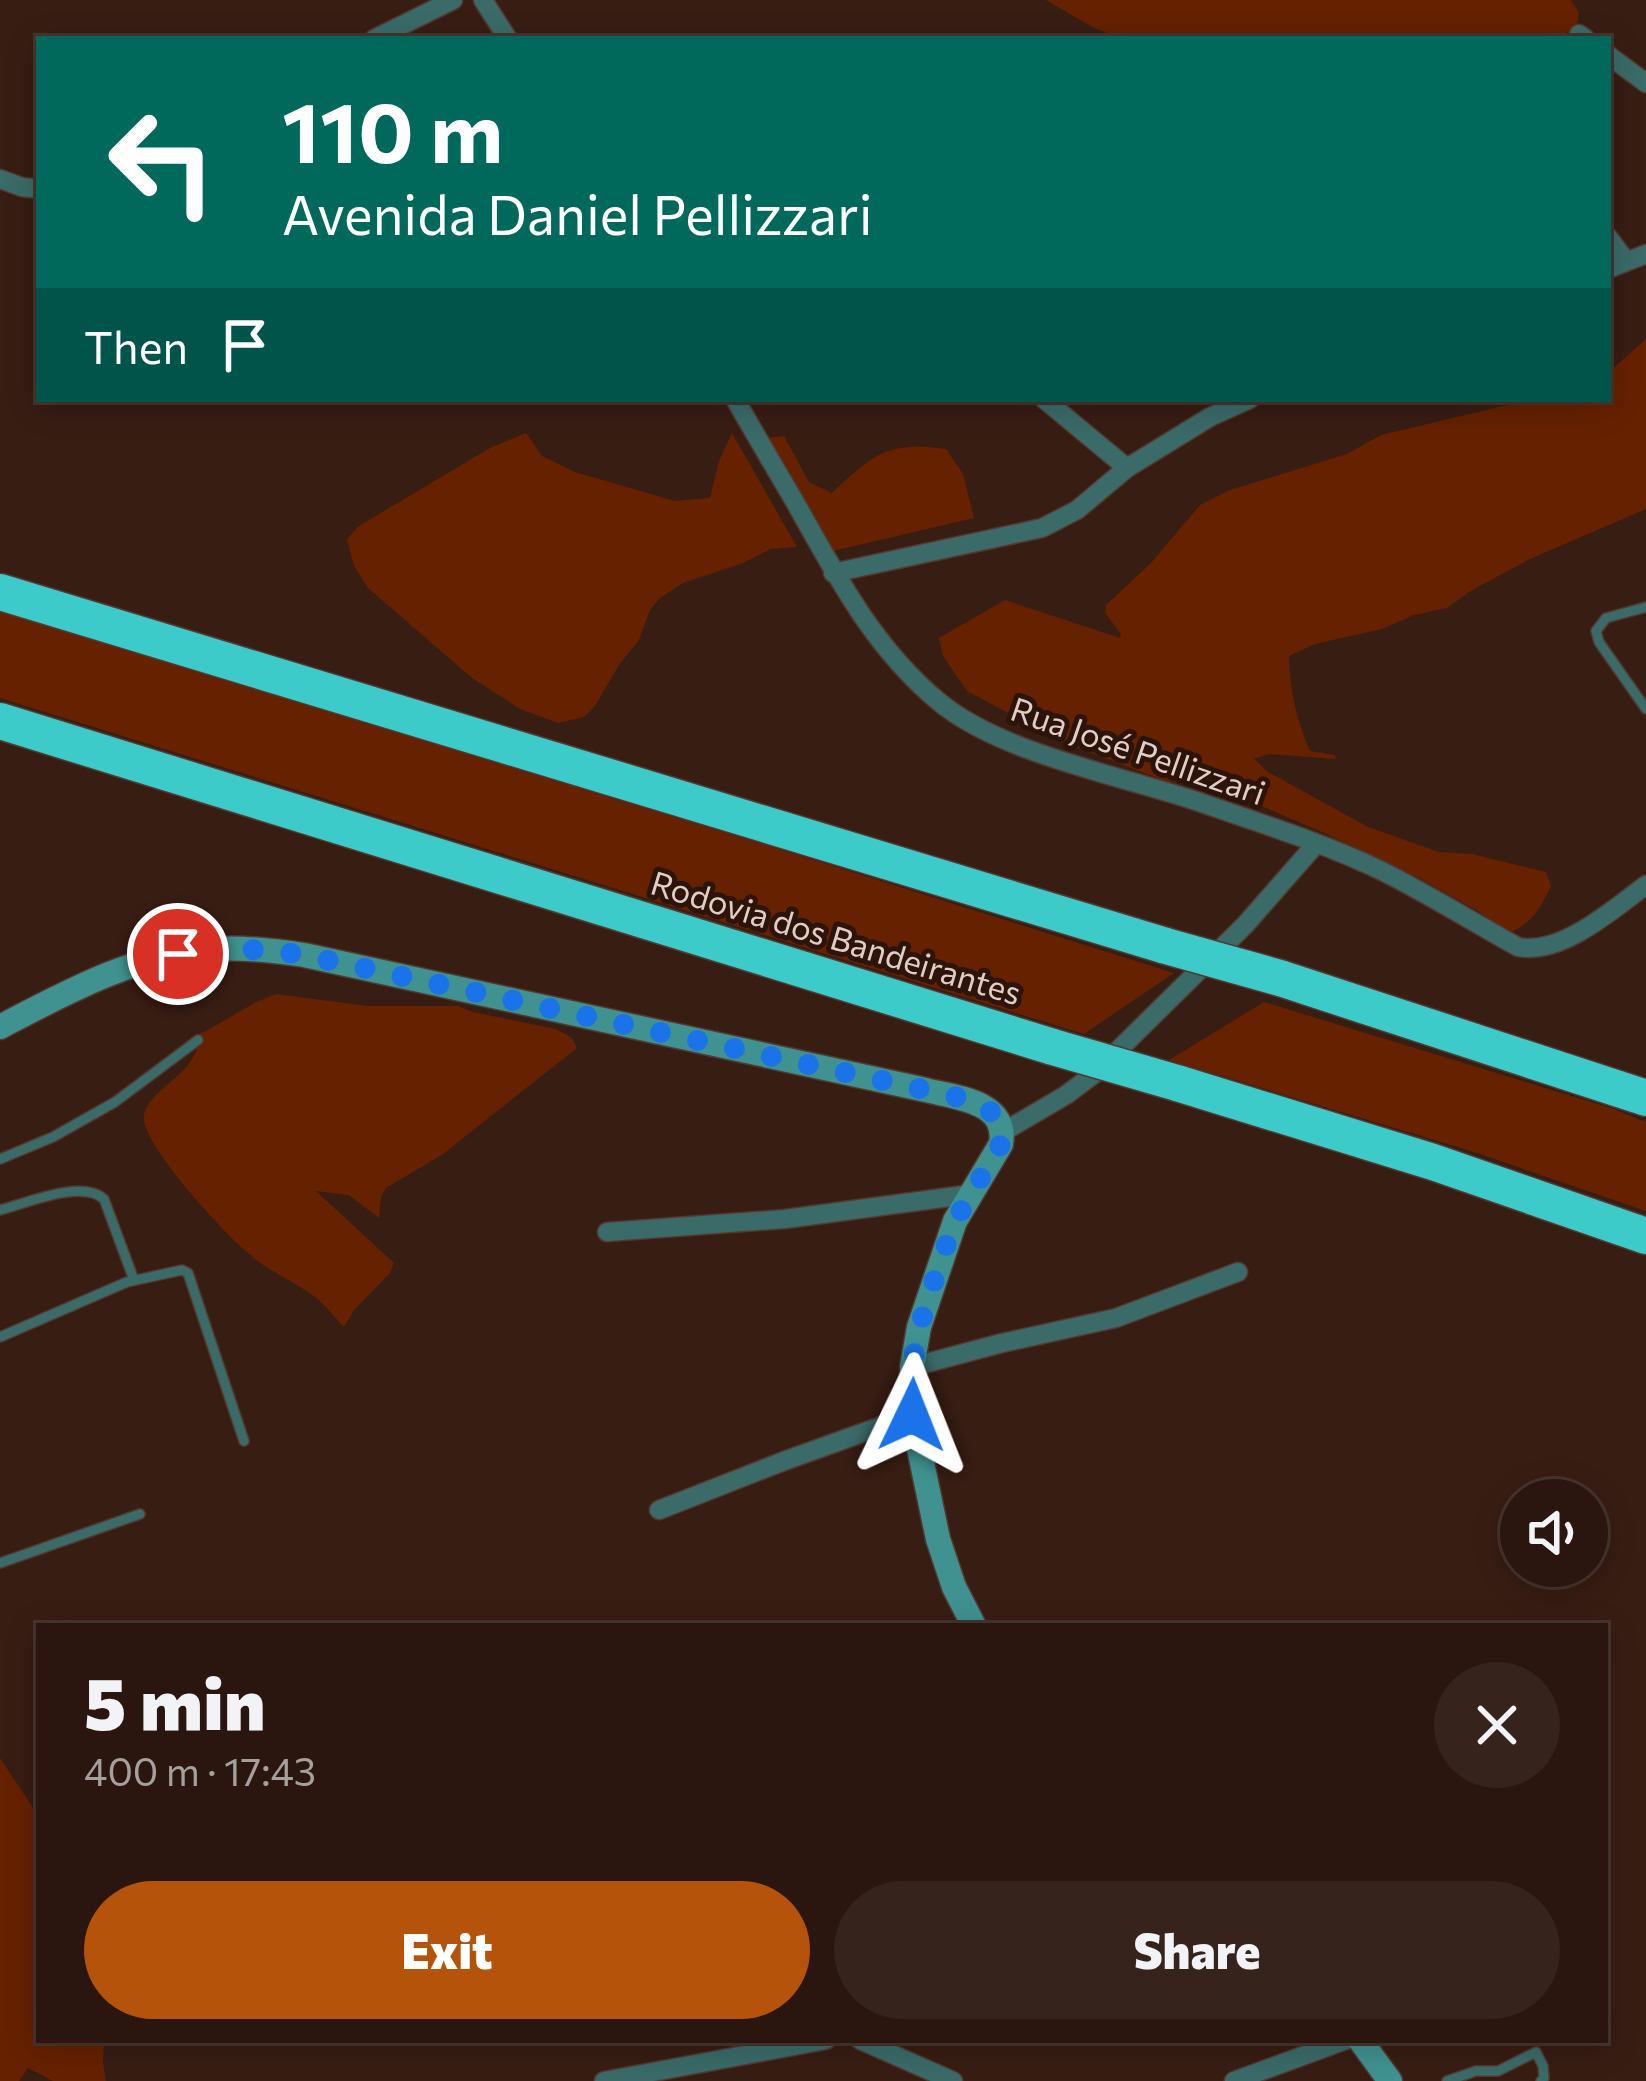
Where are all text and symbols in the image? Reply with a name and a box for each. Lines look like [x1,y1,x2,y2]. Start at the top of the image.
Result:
text: 110 m [282,78,503,180]
icon: left [84,84,240,240]
text: Avenida Daniel Pellizzari [282,180,873,246]
icon: arrive [212,312,278,378]
text: Then [84,318,188,373]
street label: Rua José Pellizzari [1006,687,1271,812]
street label: Rodovia dos Bandeirantes [646,861,1026,1012]
pin [127,903,229,1005]
icon: arrive [145,921,211,987]
position arrow [849,1352,975,1478]
map controls [1500,1479,1608,1587]
button: sound [1500,1479,1608,1587]
text: 5 min [84,1657,266,1745]
button: close [1434,1662,1560,1788]
text: 400 m · 17:43 [84,1746,316,1794]
button: Exit [84,1881,810,2019]
button: Share [834,1881,1560,2019]

